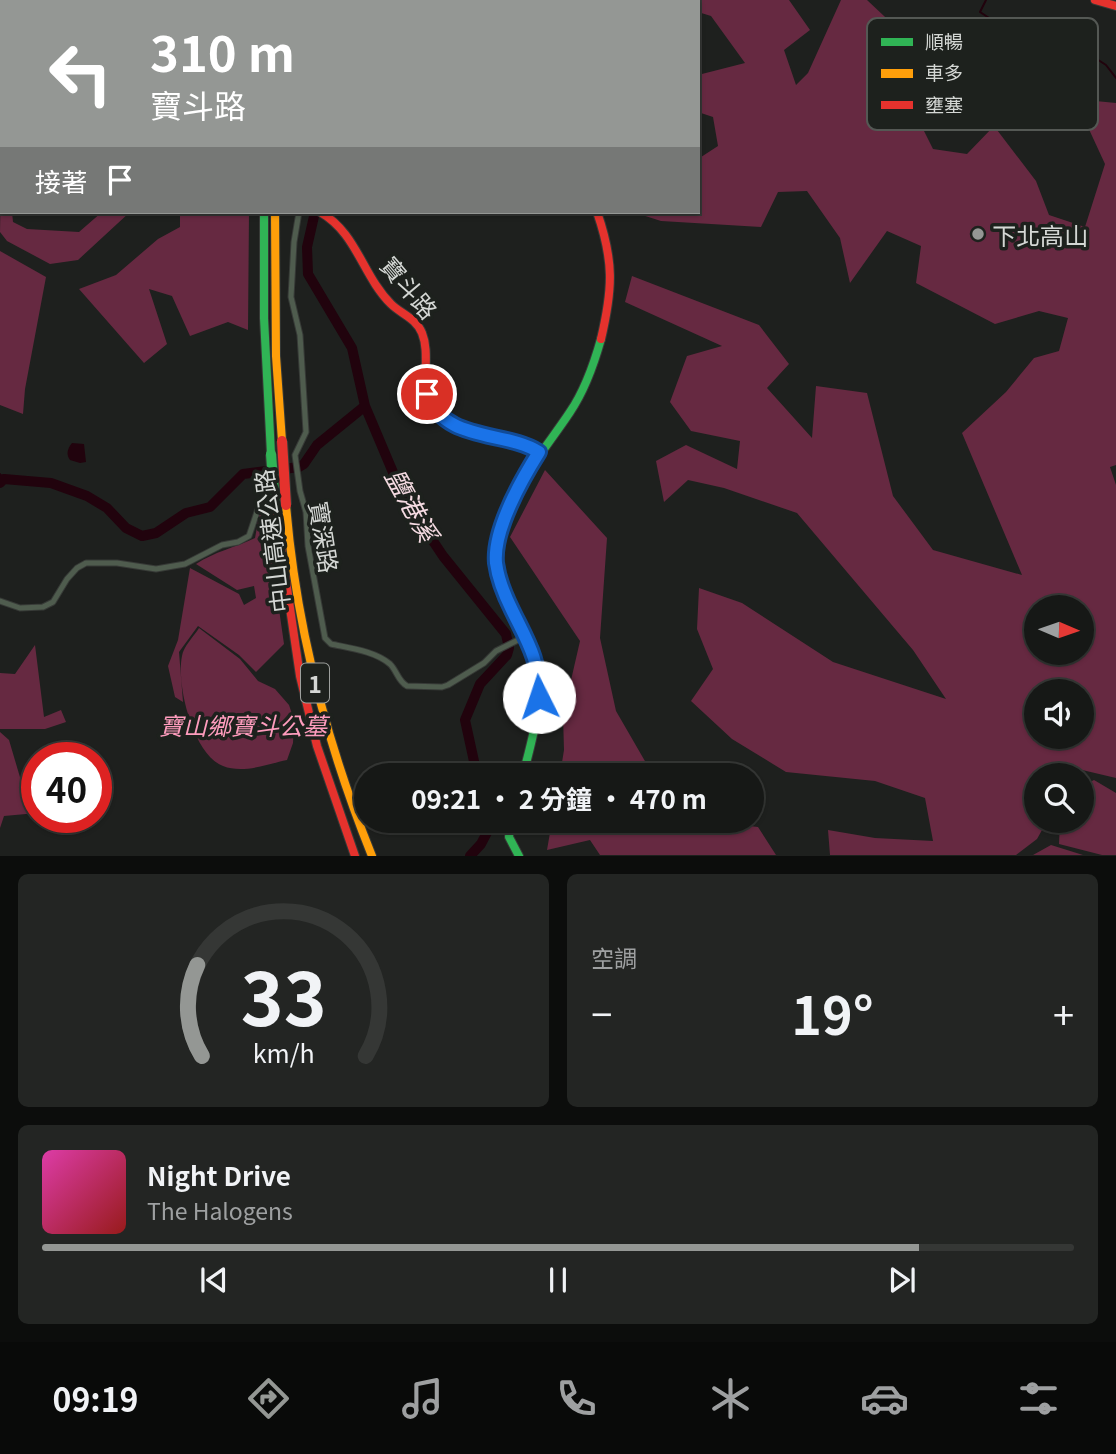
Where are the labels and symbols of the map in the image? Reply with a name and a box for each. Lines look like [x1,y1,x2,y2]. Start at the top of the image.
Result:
legend [867,18,1098,130]
text: 順暢 [925,27,963,54]
text: 車多 [925,58,963,85]
text: 壅塞 [925,90,963,117]
place label: 下北高山 [992,217,1088,252]
marker: 下北高山 [970,226,986,242]
street label: 寶斗路 [373,248,447,326]
pin [397,364,457,424]
water label: 鹽港溪 [378,461,450,551]
street label: 中山高速公路 [245,467,297,615]
street label: 寶深路 [302,499,348,575]
north arrow [1024,595,1094,665]
position arrow [502,660,576,734]
road number: 1 [301,664,329,702]
park label: 寶山鄉寶斗公墓 [159,707,331,742]
speed limit sign: 40 [21,742,112,833]

